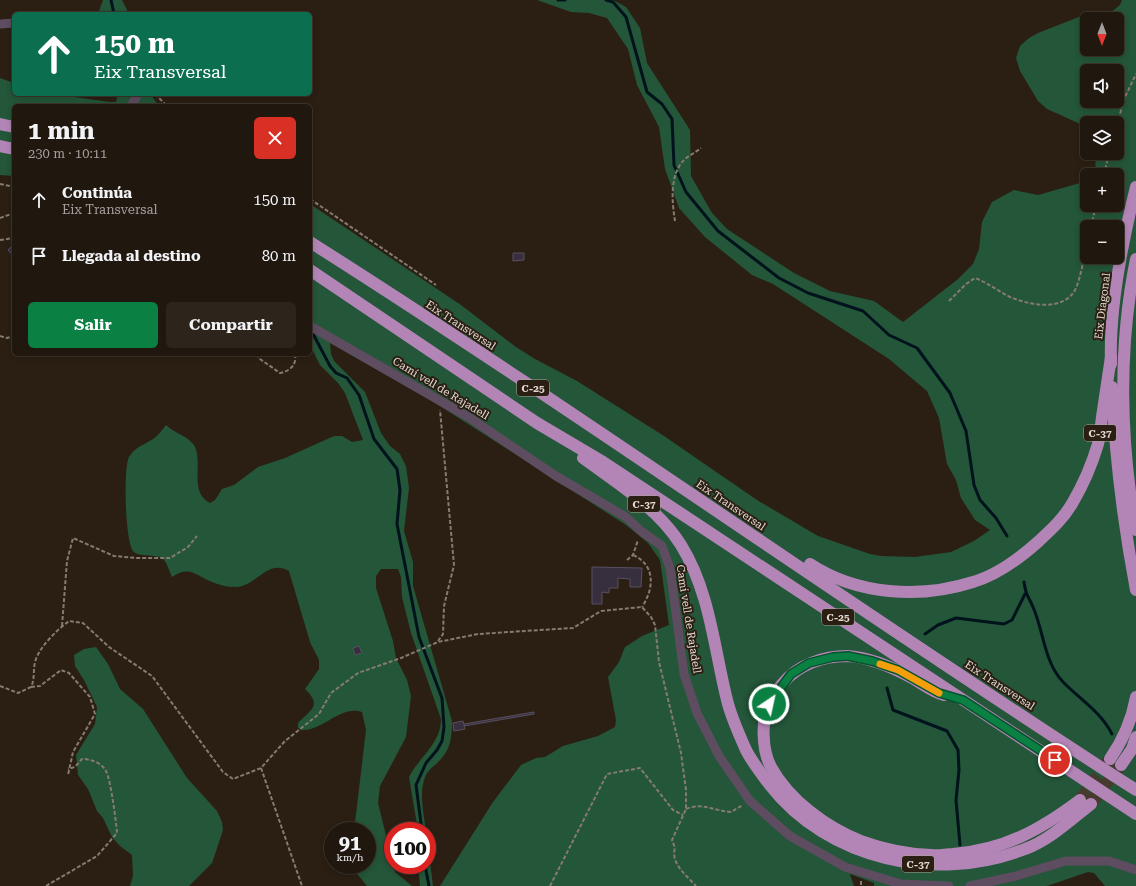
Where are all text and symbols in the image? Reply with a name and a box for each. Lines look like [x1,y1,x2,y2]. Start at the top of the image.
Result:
north arrow [1080,12,1124,56]
map controls [1080,12,1124,264]
text: 150 m [94,27,175,60]
icon: ahead [28,28,80,80]
text: Eix Transversal [94,61,226,82]
button: sound [1080,64,1124,108]
button: layers [1080,116,1124,160]
text: 1 min [28,117,95,145]
button: close [254,117,296,159]
text: 230 m · 10:11 [28,146,107,161]
button: + [1080,168,1124,212]
text: Continúa [62,184,132,202]
icon: ahead [28,189,50,211]
text: 150 m [253,191,296,209]
text: Eix Transversal [62,202,158,217]
button: − [1080,220,1124,264]
icon: arrive [28,245,50,267]
text: Llegada al destino [62,247,201,265]
text: 80 m [262,247,296,265]
street label: Eix Diagonal [1092,271,1113,340]
street label: Eix Transversal [423,298,499,353]
button: Salir [28,302,158,348]
button: Compartir [166,302,296,348]
street label: Camí vell de Rajadell [390,355,492,423]
road number: C-25 [517,380,549,396]
road number: C-37 [1084,425,1116,441]
street label: Eix Transversal [694,477,768,534]
road number: C-37 [628,496,660,512]
street label: Camí vell de Rajadell [673,564,704,675]
road number: C-25 [822,609,854,625]
street label: Eix Transversal [962,658,1038,713]
position arrow [748,683,790,725]
pin [1038,743,1072,777]
icon: arrive [1044,749,1066,771]
speed limit sign: 100 [384,822,436,874]
text: 91 [339,831,361,855]
text: km/h [337,852,363,863]
road number: C-37 [902,856,934,872]

